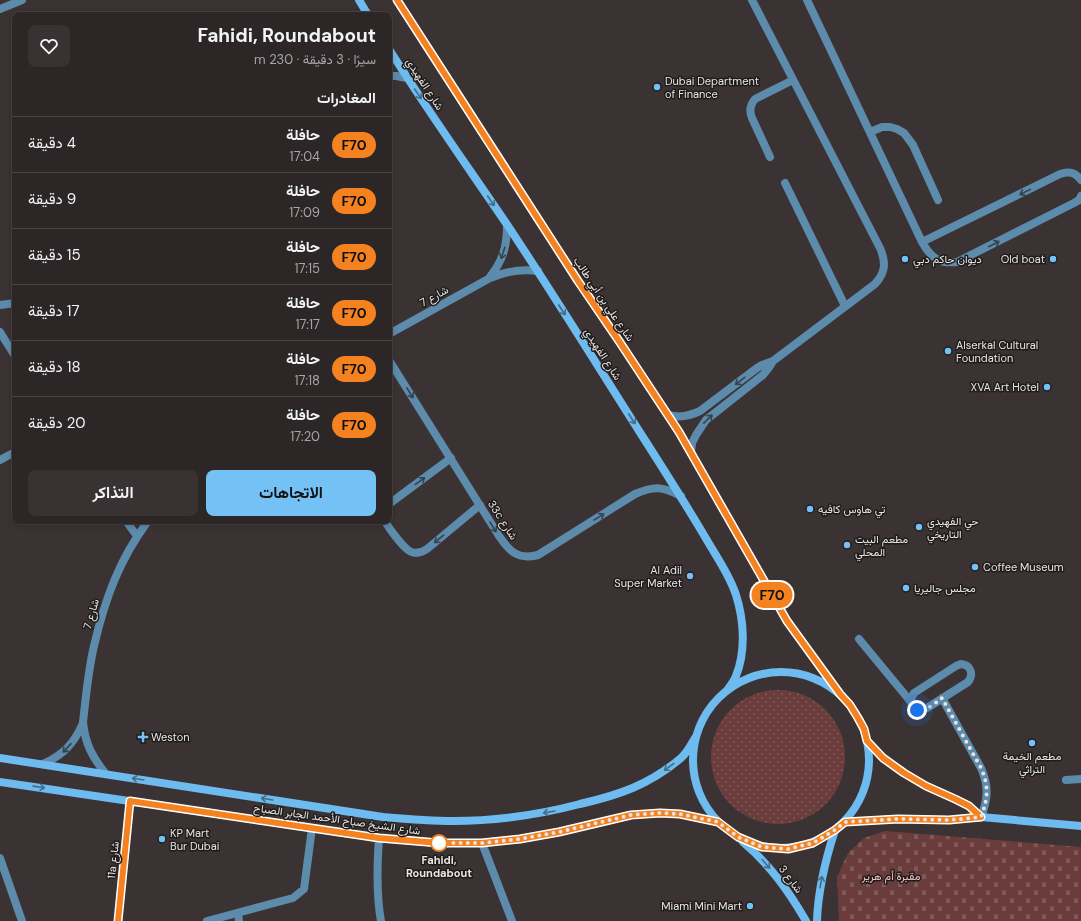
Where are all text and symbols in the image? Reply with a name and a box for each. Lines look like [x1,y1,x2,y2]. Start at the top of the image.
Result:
text: Fahidi, Roundabout [197,23,376,48]
button: heart [28,25,70,67]
text: سيرًا · 3 دقيقة · 230 m [254,51,376,68]
street label: شارع الفهيدي [400,55,447,115]
place label: Dubai Department of Finance [665,74,759,101]
marker: Dubai Department of Finance [652,82,662,92]
text: المغادرات [317,88,376,108]
one-way arrow [413,88,422,99]
text: حافلة [286,125,320,145]
text: 4 دقيقة [28,133,76,153]
text: F70 [341,136,367,154]
text: 17:04 [290,148,320,165]
text: حافلة [286,181,320,201]
text: 9 دقيقة [28,189,76,209]
one-way arrow [1019,189,1031,196]
text: F70 [341,192,367,210]
one-way arrow [487,195,495,206]
text: 17:09 [289,204,320,221]
text: حافلة [286,237,320,257]
one-way arrow [987,240,999,247]
text: 15 دقيقة [28,245,81,265]
one-way arrow [499,247,507,259]
text: F70 [341,248,367,266]
place label: ديوان حاكم دبي [913,252,982,269]
place label: Old boat [1001,252,1045,266]
street label: شارع علي بن أبي طالب [568,254,638,346]
marker: ديوان حاكم دبي [900,254,910,264]
marker: Old boat [1048,254,1058,264]
text: 17:15 [294,260,320,277]
street label: شارع 7 [417,282,452,310]
text: حافلة [286,293,320,313]
text: 17 دقيقة [28,301,79,321]
text: F70 [341,304,367,322]
one-way arrow [558,304,566,315]
text: 17:17 [295,316,320,333]
street label: شارع الفهيدي [578,325,625,385]
place label: Alserkal Cultural Foundation [956,338,1038,365]
marker: Alserkal Cultural Foundation [943,346,953,356]
text: حافلة [286,349,320,369]
text: 18 دقيقة [28,357,81,377]
text: F70 [341,360,367,378]
text: 17:18 [294,372,320,389]
one-way arrow [734,376,745,385]
place label: XVA Art Hotel [971,380,1039,394]
marker: XVA Art Hotel [1042,382,1052,392]
one-way arrow [406,387,414,399]
text: حافلة [286,405,320,425]
text: 20 دقيقة [28,413,85,433]
one-way arrow [628,413,636,424]
one-way arrow [703,414,713,423]
text: F70 [341,416,367,434]
text: 17:20 [290,428,320,445]
button: التذاكر [28,470,198,516]
button: الاتجاهات [206,470,376,516]
one-way arrow [414,477,425,485]
street label: 33c شارع [484,498,521,543]
place label: تي هاوس كافيه [818,502,886,519]
marker: تي هاوس كافيه [805,504,815,514]
one-way arrow [593,513,604,521]
place label: حي الفهيدي التاريخي [927,514,979,544]
one-way arrow [490,521,498,533]
marker: حي الفهيدي التاريخي [914,522,924,532]
place label: مطعم البيت المحلي [855,532,908,562]
one-way arrow [435,534,445,543]
marker: مطعم البيت المحلي [842,540,852,550]
place label: Coffee Museum [983,560,1064,574]
marker: Coffee Museum [970,562,980,572]
place label: Al Adil Super Market [614,563,682,590]
marker: Al Adil Super Market [685,571,695,581]
place label: مجلس جاليريا [914,581,976,595]
line badge: F70 [749,582,795,608]
marker: مجلس جاليريا [901,583,911,593]
text: F70 [759,586,785,604]
street label: شارع 7 [80,597,103,631]
your location [907,700,927,720]
place label: Weston [151,730,190,744]
marker: Weston [138,732,148,742]
marker: مطعم الخيمة التراثي [1027,738,1037,748]
one-way arrow [63,743,72,753]
place label: مطعم الخيمة التراثي [1003,749,1061,779]
one-way arrow [664,763,675,771]
one-way arrow [132,775,145,783]
one-way arrow [32,783,45,791]
one-way arrow [261,795,274,803]
street label: شارع الشيخ صباح الأحمد الجابر الصباح [253,800,422,839]
one-way arrow [543,808,556,816]
place label: KP Mart Bur Dubai [170,826,219,853]
marker: KP Mart Bur Dubai [157,834,167,844]
marker: Fahidi, Roundabout [430,834,448,852]
street label: 11a شارع [104,840,123,880]
place label: Fahidi, Roundabout [406,853,472,880]
one-way arrow [761,859,770,869]
street label: شارع 3 [775,862,806,897]
park label: مقبرة أم هرير [861,869,920,884]
one-way arrow [817,876,825,889]
place label: Miami Mini Mart [661,899,742,913]
marker: Miami Mini Mart [745,901,755,911]

